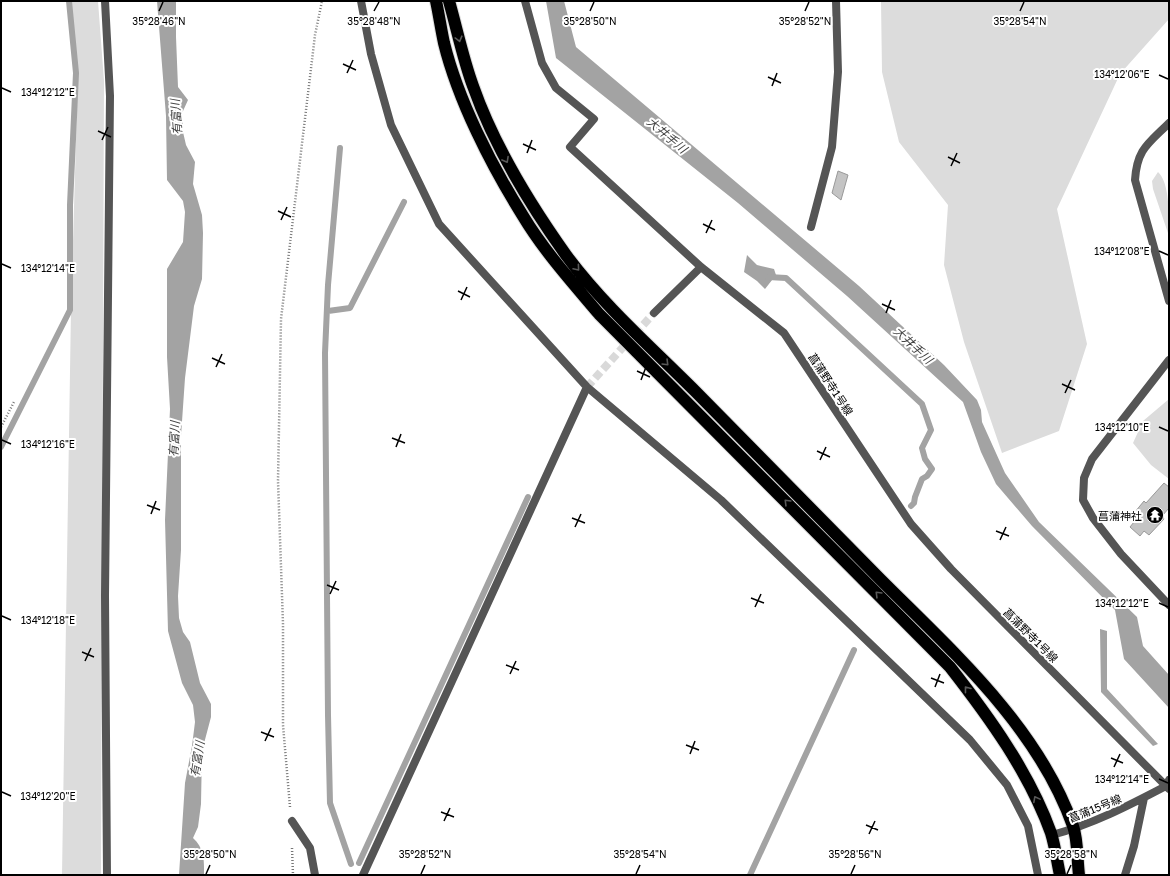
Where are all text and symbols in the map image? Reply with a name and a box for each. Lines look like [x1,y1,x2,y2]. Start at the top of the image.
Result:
text: 35°28'46"N [132,15,186,27]
text: 35°28'48"N [347,15,401,27]
text: 35°28'50"N [563,15,617,27]
text: 35°28'52"N [779,15,831,27]
text: 35°28'54"N [993,15,1047,27]
one-way arrow [455,35,463,42]
text: 134°12'06"E [1094,68,1150,80]
text: 134°12'12"E [21,86,75,98]
water label: 有富川 [167,97,185,135]
water label: 大井手川 [644,114,692,157]
one-way arrow [502,155,509,163]
text: 134°12'08"E [1094,245,1150,257]
text: 134°12'14"E [21,262,75,274]
one-way arrow [573,263,580,271]
water label: 大井手川 [890,323,937,368]
street label: 菖蒲野寺1号線 [806,351,856,417]
one-way arrow [661,358,669,366]
water label: 有富川 [166,419,183,457]
text: 134°12'10"E [1095,421,1149,433]
text: 134°12'16"E [21,438,75,450]
one-way arrow [784,499,792,507]
temple icon: 菖蒲神社 [1145,505,1165,525]
place label: 菖蒲神社 [1098,509,1142,522]
one-way arrow [875,591,883,599]
text: 134°12'12"E [1095,597,1149,609]
street label: 菖蒲野寺1号線 [1001,605,1061,665]
text: 134°12'18"E [21,614,75,626]
one-way arrow [965,687,972,694]
water label: 有富川 [187,738,208,778]
text: 134°12'14"E [1095,773,1149,785]
text: 134°12'20"E [20,790,76,802]
street label: 菖蒲15号線 [1067,792,1123,824]
one-way arrow [1034,796,1041,803]
text: 35°28'50"N [183,848,237,860]
text: 35°28'52"N [399,848,451,860]
text: 35°28'54"N [613,848,667,860]
text: 35°28'56"N [829,848,882,860]
text: 35°28'58"N [1044,848,1098,860]

